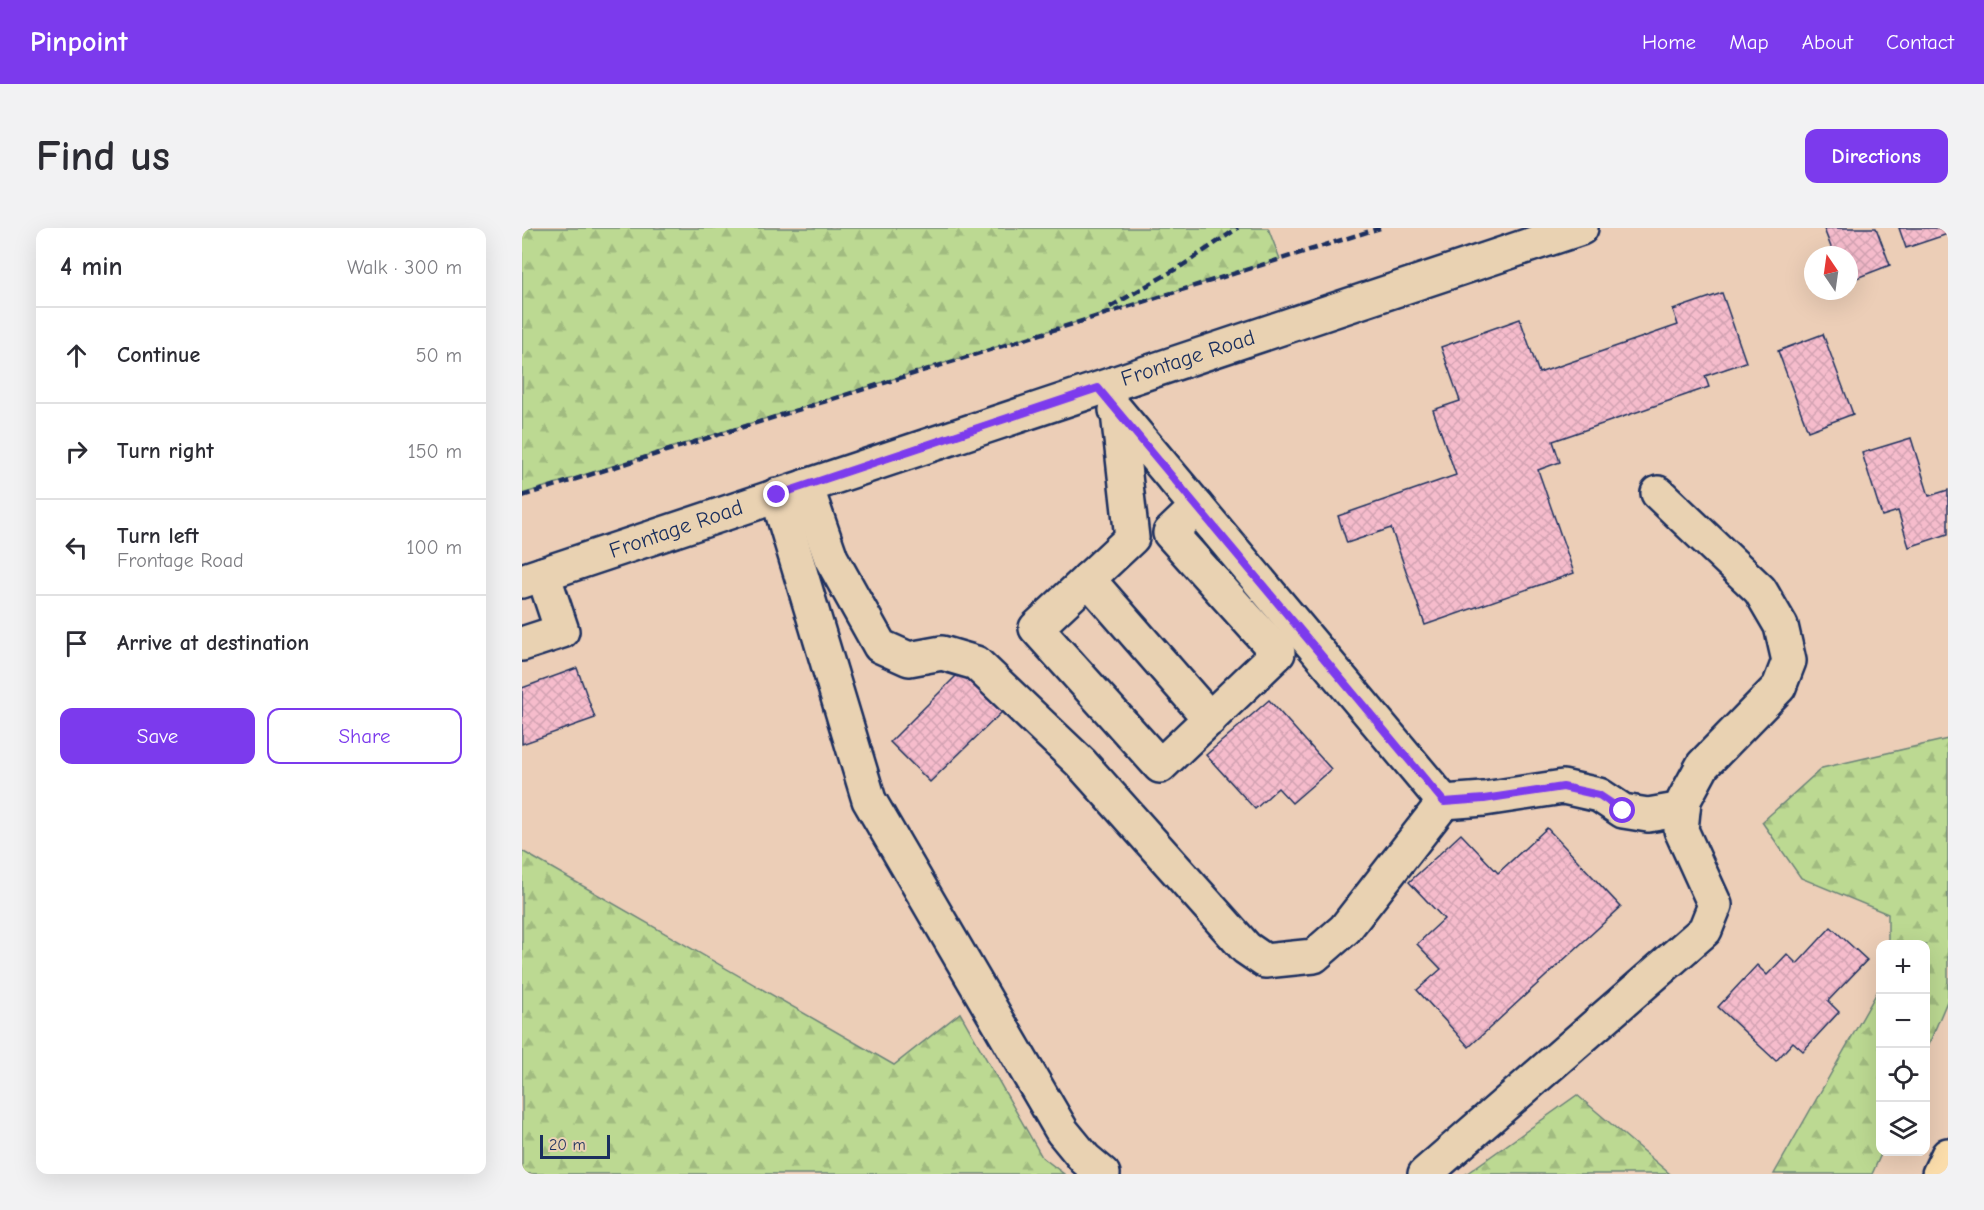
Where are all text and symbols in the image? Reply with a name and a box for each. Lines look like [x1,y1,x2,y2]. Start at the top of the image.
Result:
text: Pinpoint [30,26,128,58]
text: Home [1642,30,1696,54]
text: Map [1729,30,1769,54]
text: About [1802,30,1853,54]
text: Contact [1886,30,1954,54]
button: Directions [1805,129,1948,183]
text: Find us [36,132,170,181]
north arrow [1804,246,1858,300]
text: 4 min [60,252,123,282]
text: Walk · 300 m [347,256,462,279]
street label: Frontage Road [1118,324,1258,392]
icon: ahead [60,339,93,372]
text: Continue [117,342,200,368]
text: 50 m [416,344,462,367]
icon: right [60,435,93,468]
text: Turn right [117,438,214,464]
text: 150 m [408,440,462,463]
route end [763,481,789,507]
street label: Frontage Road [606,494,746,564]
text: Turn left [117,523,199,549]
icon: left [60,531,93,564]
text: 100 m [407,536,462,559]
text: Frontage Road [117,549,244,572]
icon: arrive [60,627,93,660]
text: Arrive at destination [117,630,309,656]
button: Save [60,708,255,764]
button: Share [267,708,462,764]
route start [1609,797,1635,823]
map controls [1876,940,1930,1156]
button: + [1876,940,1930,994]
button: − [1876,994,1930,1048]
button: locate [1876,1048,1930,1102]
button: layers [1876,1102,1930,1156]
scale bar [540,1132,610,1160]
text: 20 m [549,1136,586,1154]

